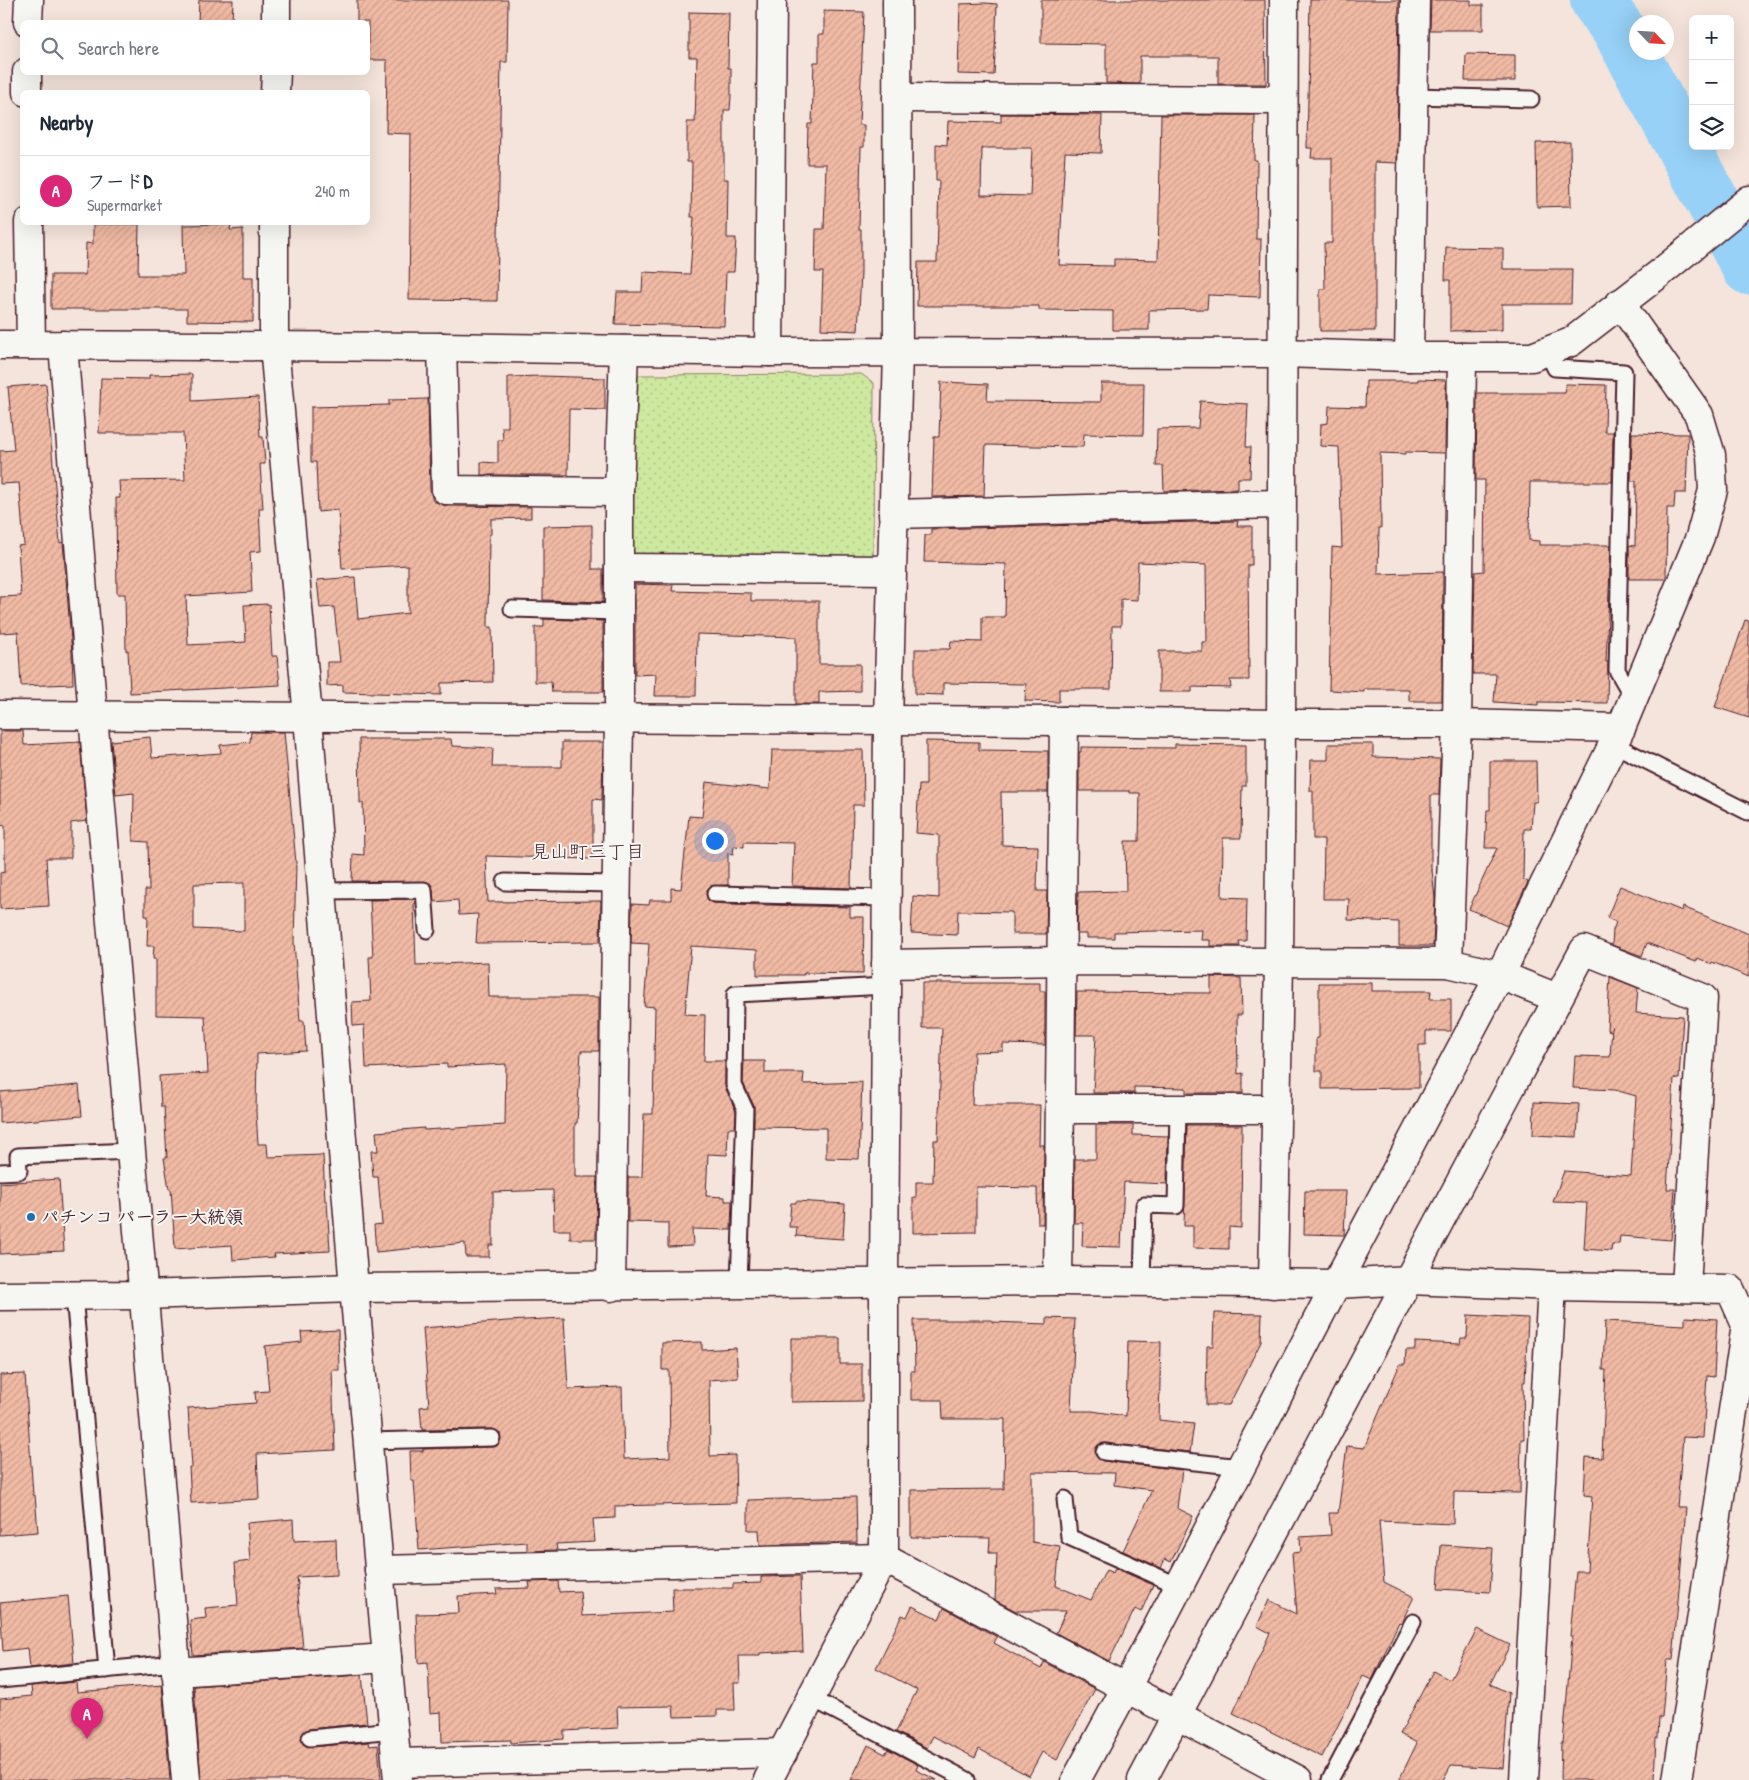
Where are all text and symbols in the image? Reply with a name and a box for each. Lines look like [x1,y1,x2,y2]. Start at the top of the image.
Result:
north arrow [1629,15,1674,60]
map controls [1689,15,1734,150]
button: + [1689,15,1734,60]
search box [20,20,370,75]
icon: search [38,34,66,62]
text: Search here [78,35,159,61]
button: − [1689,60,1734,105]
button: layers [1689,105,1734,150]
text: Nearby [40,108,93,137]
text: フードD [87,168,153,194]
text: A [52,180,60,202]
text: 240 m [315,180,350,202]
text: Supermarket [87,194,162,216]
your location [702,828,728,854]
district label: 見山町三丁目 [531,838,645,864]
place label: パチンコ パーラー大統領 [41,1204,243,1229]
marker: パチンコ パーラー大統領 [25,1211,37,1223]
pin: A [71,1698,103,1739]

